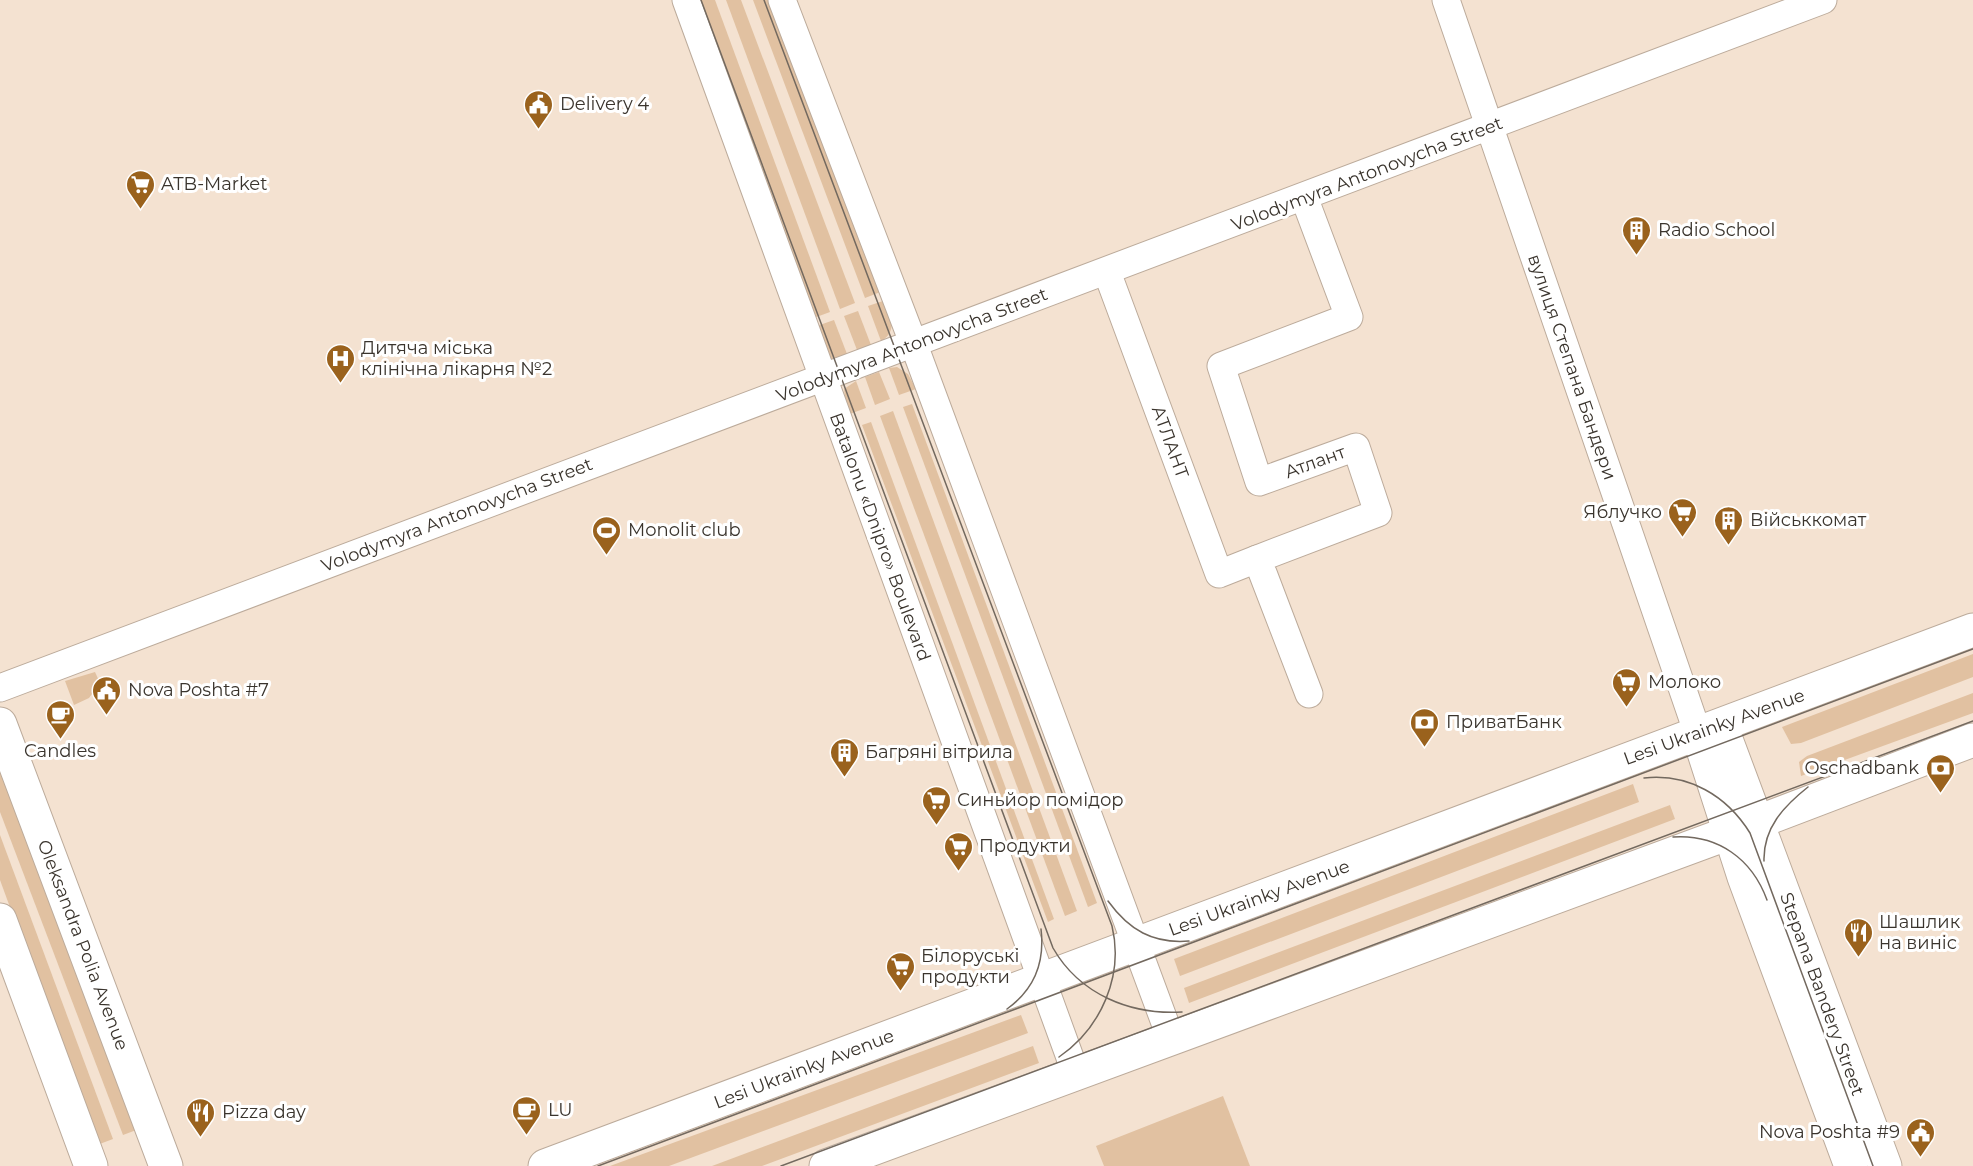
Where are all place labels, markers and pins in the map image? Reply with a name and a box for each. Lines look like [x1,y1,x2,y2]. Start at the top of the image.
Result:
public building icon: Delivery 4 [523,88,555,130]
place label: Delivery 4 [560,93,649,115]
supermarket icon: ATB-Market [124,168,156,210]
place label: ATB-Market [161,173,268,195]
building icon: Radio School [1621,214,1653,256]
place label: Radio School [1658,219,1775,241]
place label: Дитяча міська клінічна лікарня №2 [361,337,552,380]
hospital icon: Дитяча міська клінічна лікарня №2 [324,342,356,384]
supermarket icon: Яблучко [1667,496,1699,538]
place label: Яблучко [1583,501,1662,523]
building icon: Військкомат [1713,504,1745,546]
place label: Військкомат [1750,509,1867,531]
sports icon: Monolit club [591,514,623,556]
place label: Monolit club [628,519,741,541]
supermarket icon: Молоко [1611,666,1643,708]
place label: Молоко [1648,671,1721,693]
public building icon: Nova Poshta #7 [91,674,123,716]
place label: Nova Poshta #7 [128,679,269,701]
cafe icon: Candles [44,698,76,740]
bank icon: ПриватБанк [1409,706,1441,748]
place label: ПриватБанк [1446,711,1562,733]
building icon: Багряні вітрила [828,736,860,778]
place label: Candles [24,740,96,762]
place label: Багряні вітрила [865,741,1013,763]
bank icon: Oschadbank [1924,752,1956,794]
place label: Oschadbank [1804,757,1919,779]
supermarket icon: Синьйор помідор [920,784,952,826]
place label: Синьйор помідор [957,789,1124,811]
supermarket icon: Продукти [942,830,974,872]
place label: Продукти [979,835,1071,857]
place label: Шашлик на виніс [1879,911,1961,954]
restaurant icon: Шашлик на виніс [1842,916,1874,958]
place label: Білоруські продукти [921,945,1019,988]
supermarket icon: Білоруські продукти [884,950,916,992]
cafe icon: LU [511,1094,543,1136]
restaurant icon: Pizza day [185,1096,217,1138]
place label: LU [548,1099,573,1121]
place label: Pizza day [222,1101,306,1123]
public building icon: Nova Poshta #9 [1905,1116,1937,1158]
place label: Nova Poshta #9 [1759,1121,1900,1143]

